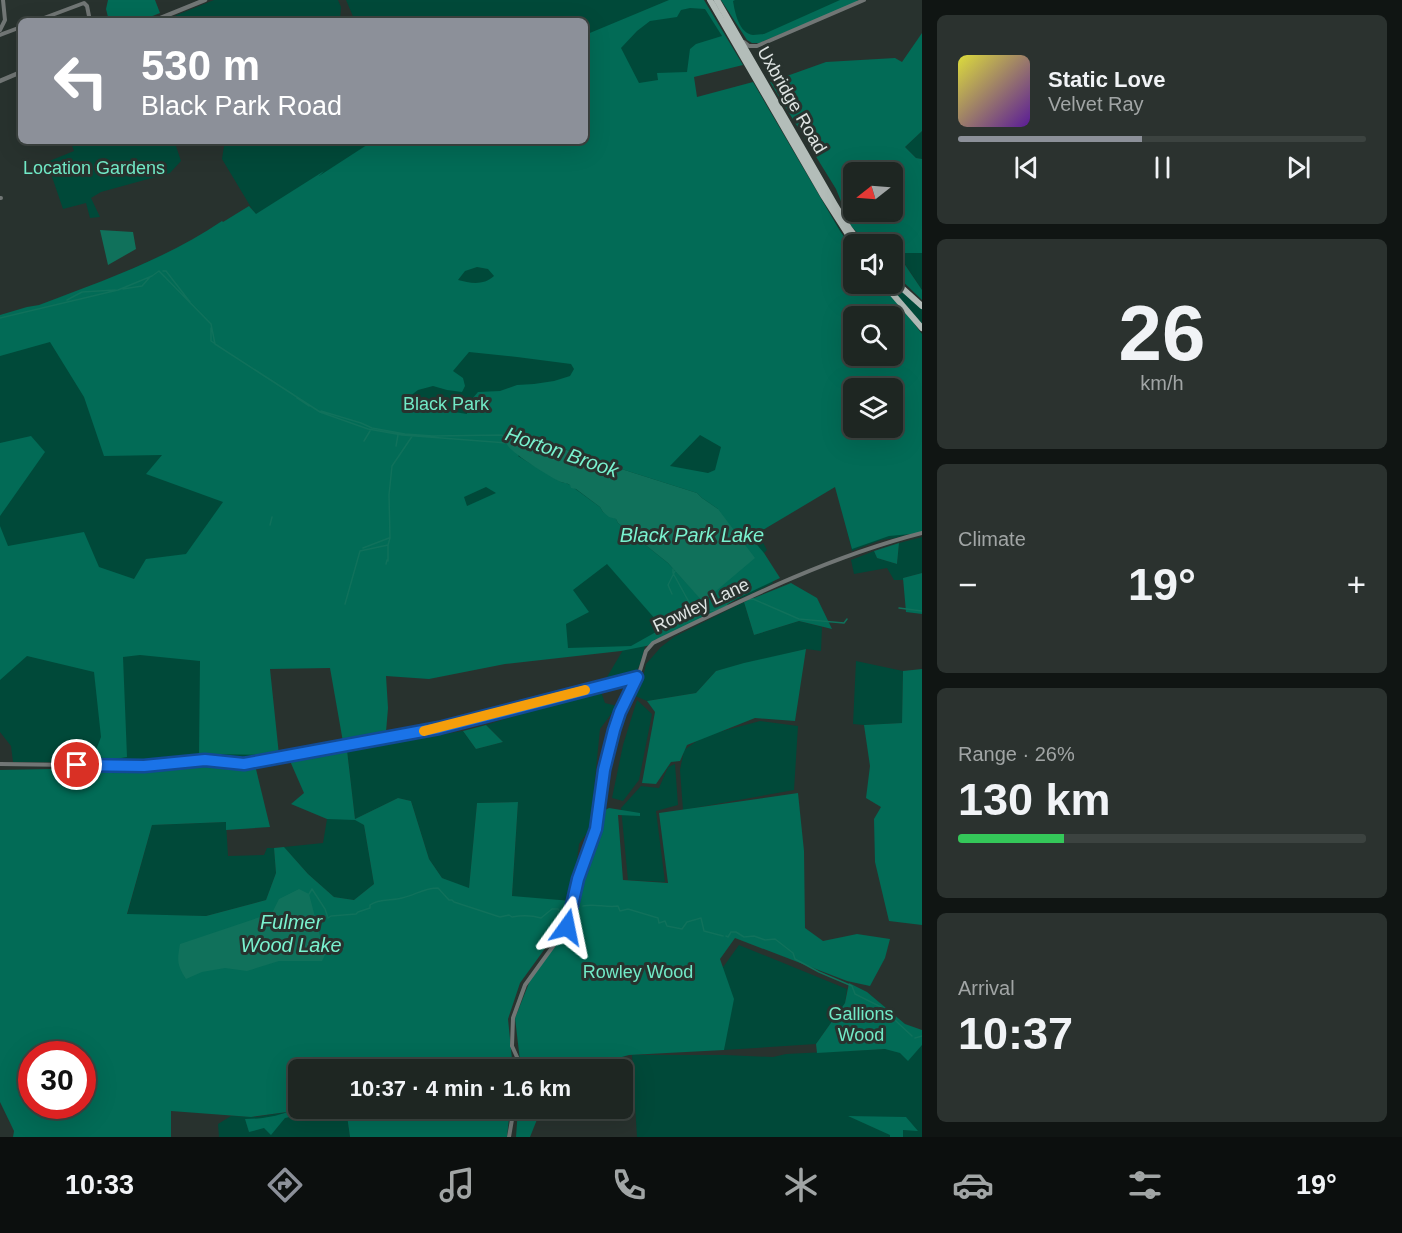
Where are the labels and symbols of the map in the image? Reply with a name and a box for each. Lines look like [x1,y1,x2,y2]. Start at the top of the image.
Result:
street label: Uxbridge Road [753,43,831,157]
park label: Location Gardens [23,158,165,178]
north arrow [843,162,903,222]
park label: Black Park [403,394,490,414]
water label: Horton Brook [503,422,622,482]
water label: Black Park Lake [620,524,764,546]
street label: Rowley Lane [650,574,752,636]
pin [51,739,102,790]
position arrow [535,895,599,959]
water label: Fulmer Wood Lake [240,911,342,956]
park label: Rowley Wood [583,962,693,982]
park label: Gallions Wood [828,1004,894,1045]
speed limit sign: 30 [18,1041,96,1119]

